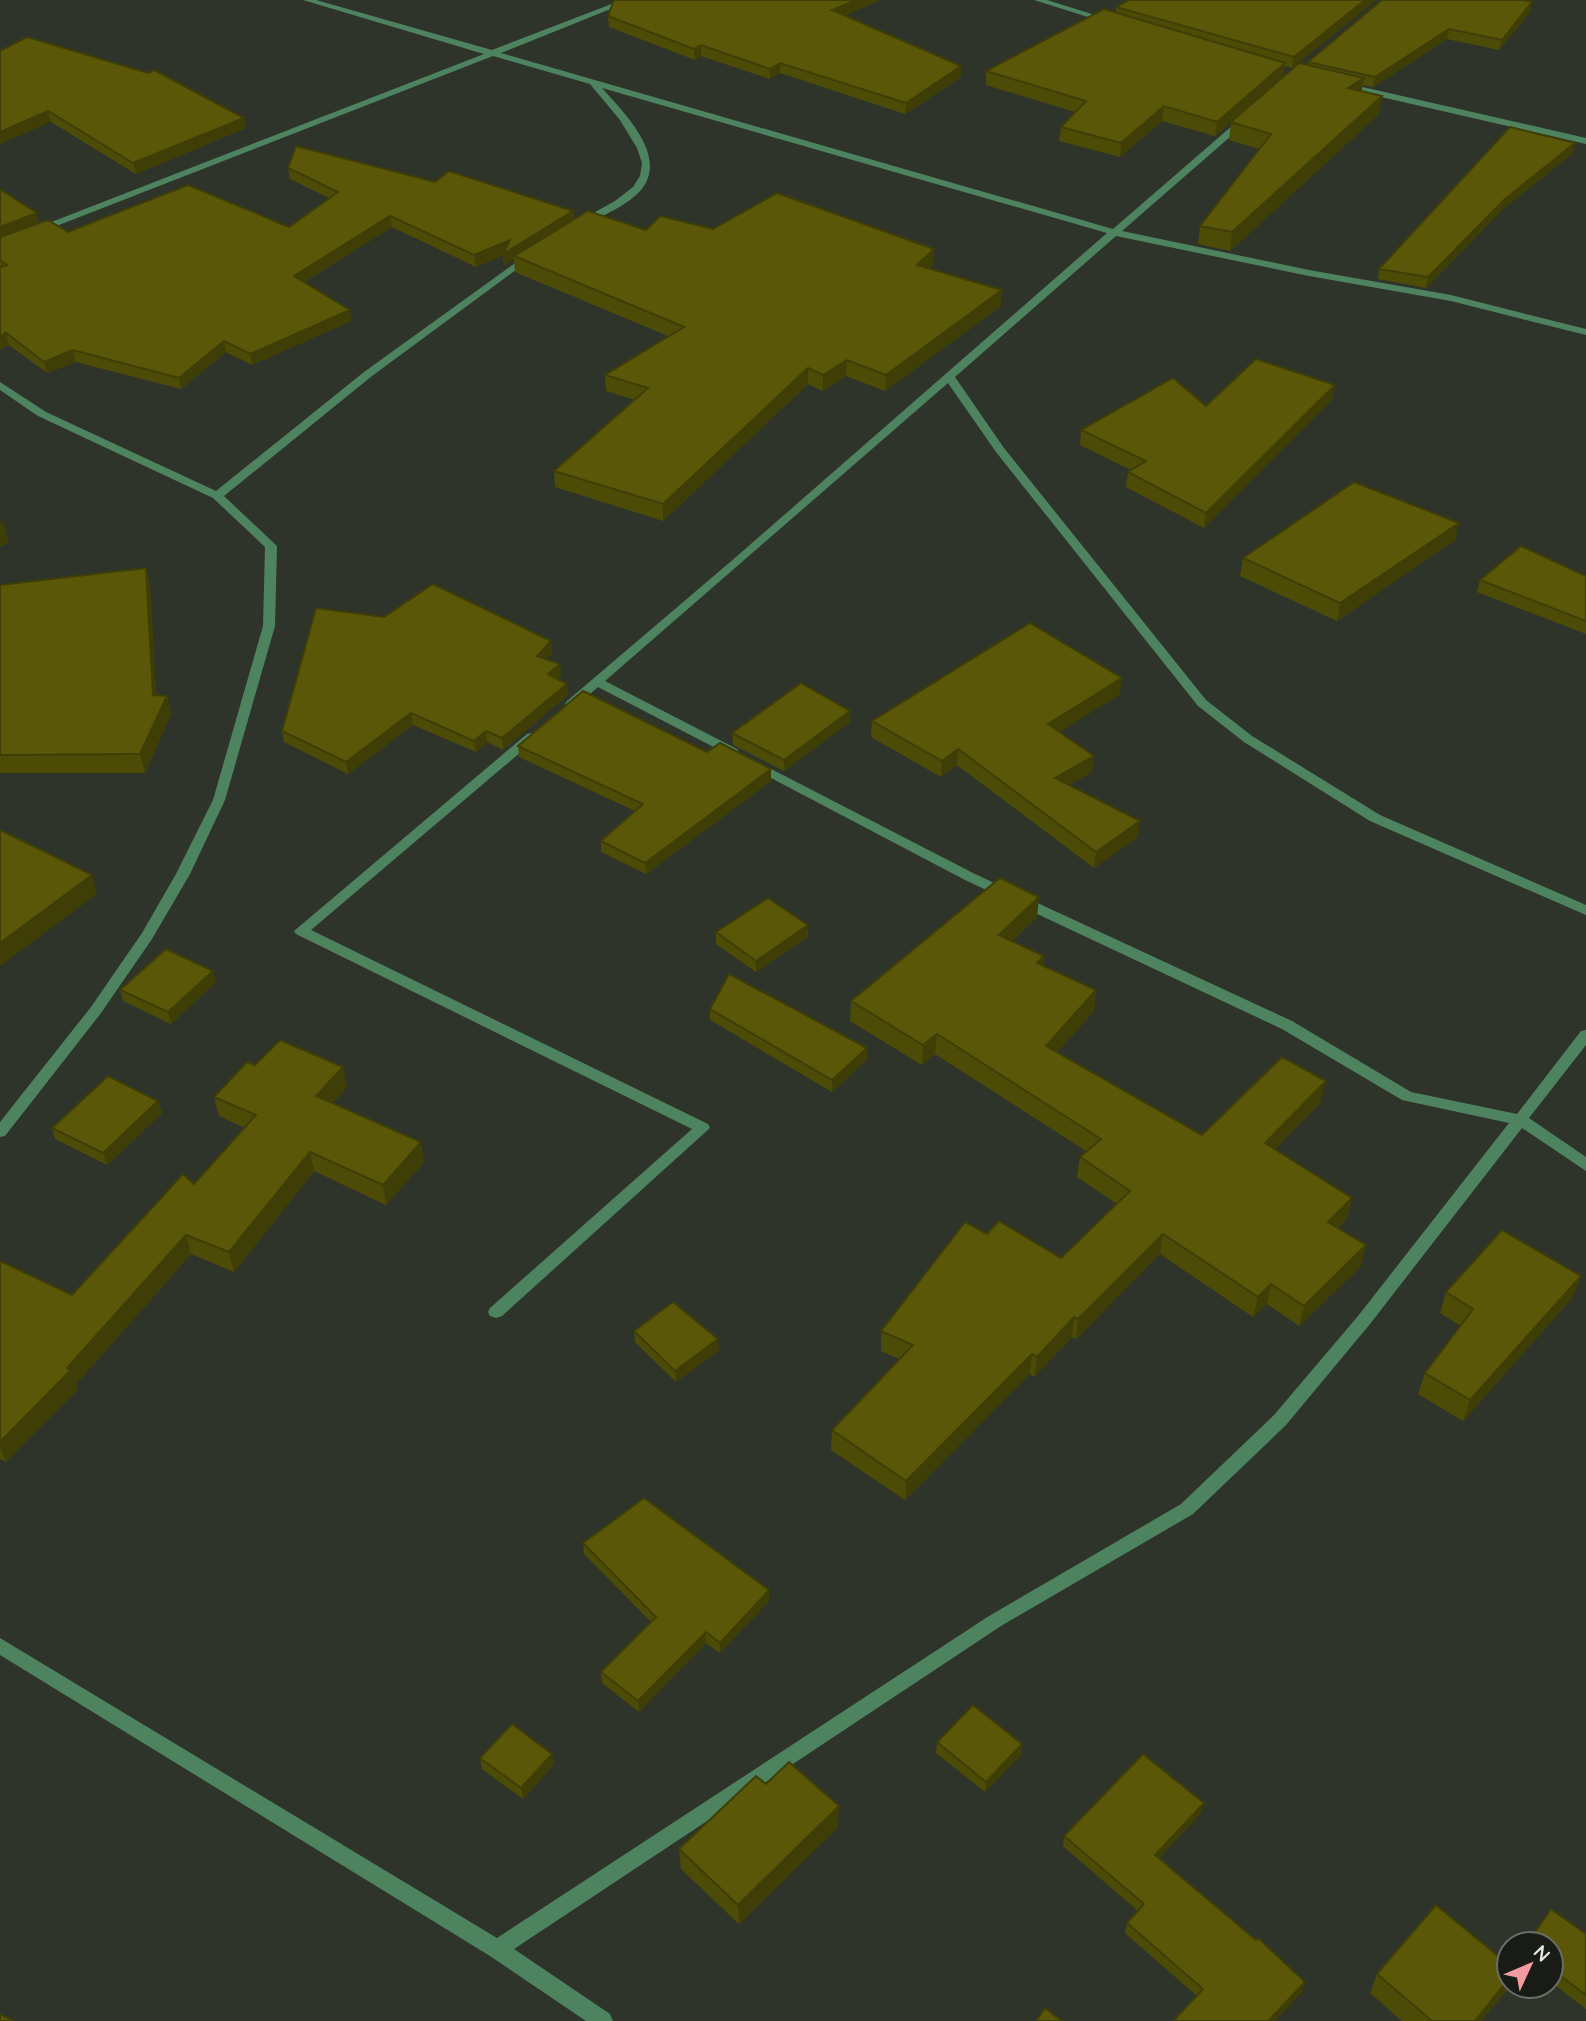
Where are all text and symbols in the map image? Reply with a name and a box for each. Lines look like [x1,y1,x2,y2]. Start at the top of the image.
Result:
north arrow [1495,1930,1565,2000]
text: N [1529,1940,1556,1967]

